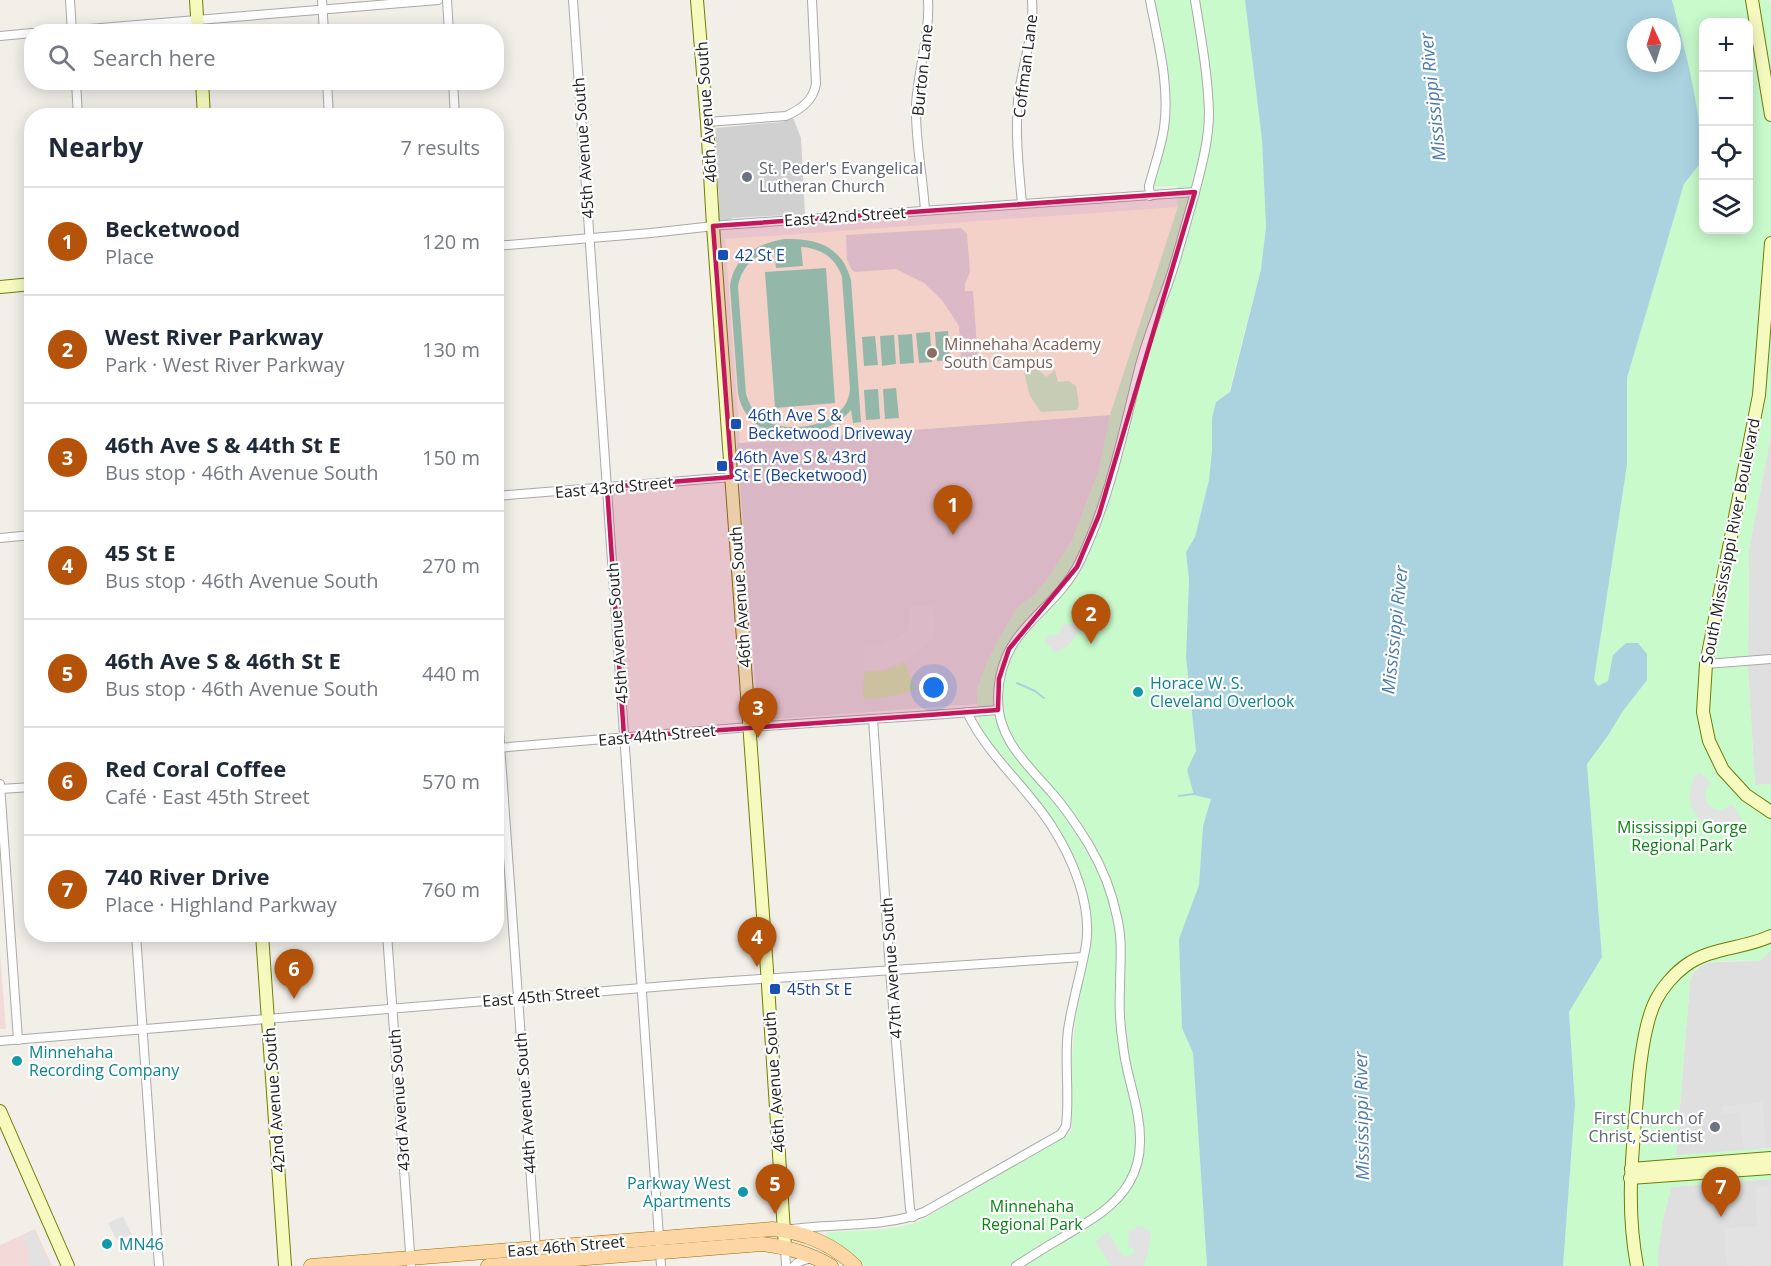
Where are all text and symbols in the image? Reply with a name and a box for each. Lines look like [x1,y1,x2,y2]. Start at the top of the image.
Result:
street label: Coffman Lane [1008,13,1042,119]
north arrow [1627,18,1681,72]
map controls [1699,18,1753,234]
button: + [1699,18,1753,72]
street label: Burton Lane [906,23,938,117]
search box [24,24,504,90]
water label: Mississippi River [1413,31,1451,162]
icon: search [45,41,78,74]
street label: 46th Avenue South [690,41,722,183]
text: Search here [93,42,216,72]
button: − [1699,72,1753,126]
street label: 45th Avenue South [567,77,599,219]
button: locate [1699,126,1753,180]
text: Nearby [48,129,143,165]
text: 7 results [400,134,480,161]
place label: St. Peder's Evangelical Lutheran Church [759,157,923,197]
marker: St. Peder's Evangelical Lutheran Church [740,170,754,184]
button: layers [1699,180,1753,234]
street label: East 42nd Street [783,201,907,231]
text: Becketwood [105,213,240,243]
text: 1 [62,228,73,255]
text: 120 m [422,228,480,255]
text: Place [105,243,154,270]
place label: 42 St E [735,244,785,266]
marker: 42 St E [716,248,730,262]
text: West River Parkway [105,321,323,351]
place label: Minnehaha Academy South Campus [944,333,1102,373]
text: 2 [62,336,73,363]
text: 130 m [422,336,480,363]
marker: Minnehaha Academy South Campus [925,346,939,360]
text: Park · West River Parkway [105,351,344,378]
place label: 46th Ave S & Becketwood Driveway [748,404,913,444]
street label: South Mississippi River Boulevard [1695,416,1765,666]
marker: 46th Ave S & Becketwood Driveway [729,417,743,431]
text: 46th Ave S & 44th St E [105,429,341,459]
text: 3 [62,444,73,471]
text: 150 m [422,444,480,471]
place label: 46th Ave S & 43rd St E (Becketwood) [734,446,867,486]
text: Bus stop · 46th Avenue South [105,459,378,486]
marker: 46th Ave S & 43rd St E (Becketwood) [715,459,729,473]
street label: East 43rd Street [554,471,674,503]
pin: 1 [934,486,972,535]
street label: 46th Avenue South [724,526,756,668]
text: 45 St E [105,537,176,567]
text: 4 [62,552,73,579]
text: 270 m [422,552,480,579]
street label: 45th Avenue South [601,562,633,704]
water label: Mississippi River [1375,564,1413,695]
text: Bus stop · 46th Avenue South [105,567,378,594]
pin: 2 [1072,594,1110,644]
text: 46th Ave S & 46th St E [105,645,341,675]
text: 5 [62,660,73,687]
text: 440 m [422,660,480,687]
place label: Horace W. S. Cleveland Overlook [1150,672,1295,712]
your location [919,673,948,702]
text: Bus stop · 46th Avenue South [105,675,378,702]
marker: Horace W. S. Cleveland Overlook [1131,685,1145,699]
pin: 3 [738,688,777,738]
street label: East 44th Street [597,719,717,751]
text: Red Coral Coffee [105,753,286,783]
text: 6 [62,768,73,795]
text: 570 m [422,768,480,795]
text: Café · East 45th Street [105,783,310,810]
park label: Mississippi Gorge Regional Park [1617,816,1747,856]
text: 740 River Drive [105,861,269,891]
text: 7 [62,876,73,903]
text: 760 m [422,876,480,903]
text: Place · Highland Parkway [105,891,337,918]
street label: 47th Avenue South [875,897,907,1039]
pin: 4 [738,918,777,967]
pin: 6 [274,950,314,999]
place label: 45th St E [787,978,853,1000]
street label: East 45th Street [481,980,601,1012]
marker: 45th St E [768,982,782,996]
street label: 46th Avenue South [758,1011,790,1153]
street label: 42nd Avenue South [258,1027,290,1173]
street label: 43rd Avenue South [383,1028,415,1172]
street label: 44th Avenue South [509,1032,541,1174]
place label: Minnehaha Recording Company [29,1041,180,1081]
water label: Mississippi River [1348,1050,1374,1181]
marker: Minnehaha Recording Company [10,1054,24,1068]
place label: First Church of Christ, Scientist [1589,1107,1705,1147]
marker: First Church of Christ, Scientist [1708,1120,1722,1134]
pin: 5 [756,1164,794,1214]
pin: 7 [1702,1168,1740,1217]
place label: Parkway West Apartments [627,1172,731,1212]
marker: Parkway West Apartments [736,1185,750,1199]
park label: Minnehaha Regional Park [981,1195,1083,1235]
street label: East 46th Street [506,1230,626,1262]
place label: MN46 [119,1233,164,1255]
marker: MN46 [100,1237,114,1251]

